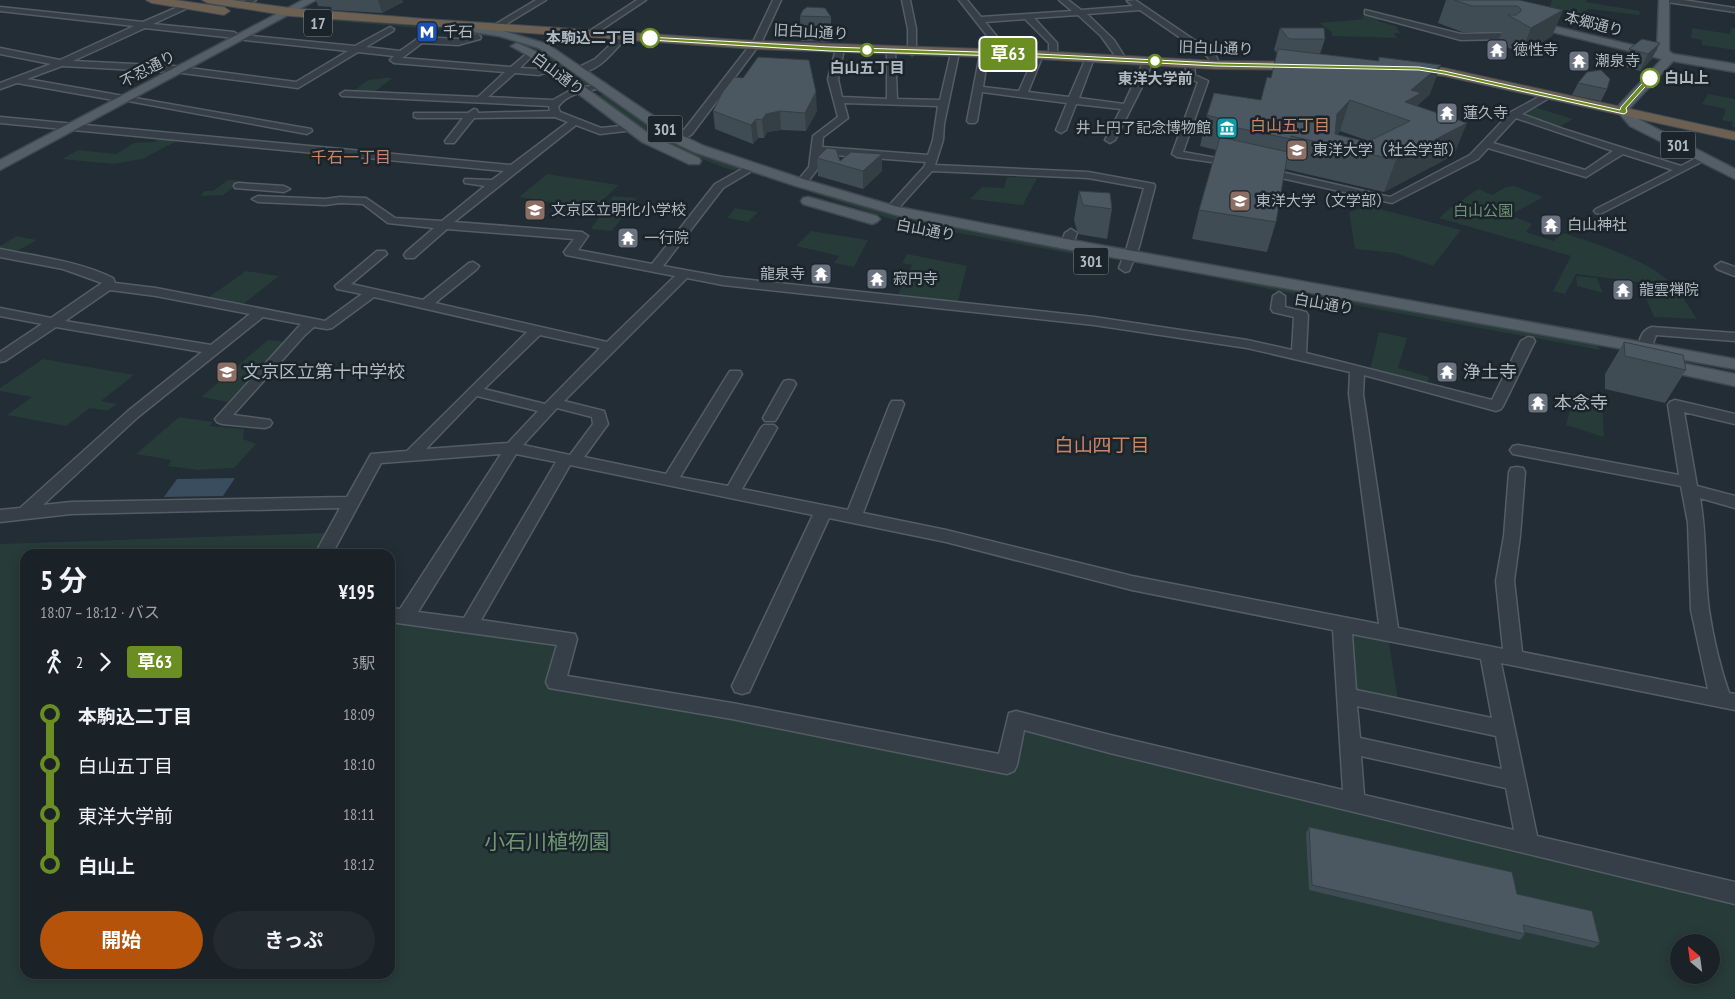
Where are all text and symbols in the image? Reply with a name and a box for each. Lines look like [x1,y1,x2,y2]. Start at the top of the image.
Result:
street label: 本郷通り [1563,7,1626,40]
road number: 17 [304,9,332,36]
metro station icon: 千石 [415,20,439,44]
street label: 旧白山通り [773,20,849,43]
place label: 千石 [443,22,473,41]
place label: 本駒込二丁目 [546,28,636,47]
marker: 本駒込二丁目 [640,28,660,48]
street label: 旧白山通り [1178,37,1254,58]
line badge: 草63 [979,38,1037,70]
temple icon: 徳性寺 [1485,38,1509,62]
place label: 徳性寺 [1513,40,1558,59]
text: 草63 [990,42,1026,65]
marker: 白山五丁目 [860,43,874,57]
street label: 不忍通り [117,46,179,91]
street label: 白山通り [529,48,588,99]
temple icon: 潮泉寺 [1567,49,1591,73]
place label: 潮泉寺 [1595,51,1640,70]
marker: 東洋大学前 [1148,54,1162,68]
place label: 白山五丁目 [829,58,905,77]
marker: 白山上 [1640,68,1660,88]
place label: 白山上 [1664,68,1709,87]
place label: 東洋大学前 [1117,69,1193,88]
temple icon: 蓮久寺 [1435,101,1459,125]
place label: 蓮久寺 [1463,103,1508,122]
district label: 白山五丁目 [1250,115,1330,135]
road number: 301 [648,116,682,142]
museum icon: 井上円了記念博物館 [1215,116,1239,140]
place label: 井上円了記念博物館 [1076,118,1211,137]
road number: 301 [1660,132,1696,158]
school or university icon: 東洋大学（社会学部） [1285,138,1309,162]
place label: 東洋大学（社会学部） [1313,140,1463,159]
district label: 千石一丁目 [311,147,391,167]
school or university icon: 東洋大学（文学部） [1228,189,1252,213]
place label: 東洋大学（文学部） [1256,191,1391,210]
school or university icon: 文京区立明化小学校 [523,198,547,222]
place label: 文京区立明化小学校 [551,200,686,219]
park label: 白山公園 [1453,201,1513,220]
temple icon: 白山神社 [1539,213,1563,237]
street label: 白山通り [895,214,957,245]
place label: 白山神社 [1567,215,1627,234]
temple icon: 一行院 [616,226,640,250]
place label: 一行院 [644,228,689,247]
road number: 301 [1074,248,1108,274]
temple icon: 龍泉寺 [809,262,833,286]
place label: 龍泉寺 [760,264,805,283]
temple icon: 寂円寺 [865,267,889,291]
place label: 寂円寺 [893,269,938,288]
temple icon: 龍雲禅院 [1611,278,1635,302]
place label: 龍雲禅院 [1639,280,1699,299]
street label: 白山通り [1293,289,1355,318]
school or university icon: 文京区立第十中学校 [215,360,239,384]
place label: 文京区立第十中学校 [243,360,405,383]
temple icon: 浄土寺 [1435,360,1459,384]
place label: 浄土寺 [1463,360,1517,383]
temple icon: 本念寺 [1526,391,1550,415]
place label: 本念寺 [1554,391,1608,414]
district label: 白山四丁目 [1054,433,1150,457]
text: 5 分 [40,561,87,598]
text: ¥195 [339,580,375,604]
text: 18:07 – 18:12 · バス [40,602,160,622]
icon: walk [40,648,68,676]
icon: forward [91,648,119,676]
text: 草63 [137,650,172,673]
text: 2 [76,652,83,672]
text: 3駅 [352,653,375,673]
text: 本駒込二丁目 [78,704,192,728]
text: 18:09 [343,704,375,724]
text: 白山五丁目 [78,754,173,778]
text: 18:10 [343,754,375,774]
text: 東洋大学前 [78,804,173,828]
text: 18:11 [343,804,375,824]
park label: 小石川植物園 [484,828,610,855]
text: 白山上 [78,854,135,878]
text: 18:12 [343,854,375,874]
button: 開始 [40,911,203,969]
button: きっぷ [213,911,375,969]
north arrow [1670,934,1720,984]
map controls [1670,934,1720,984]

